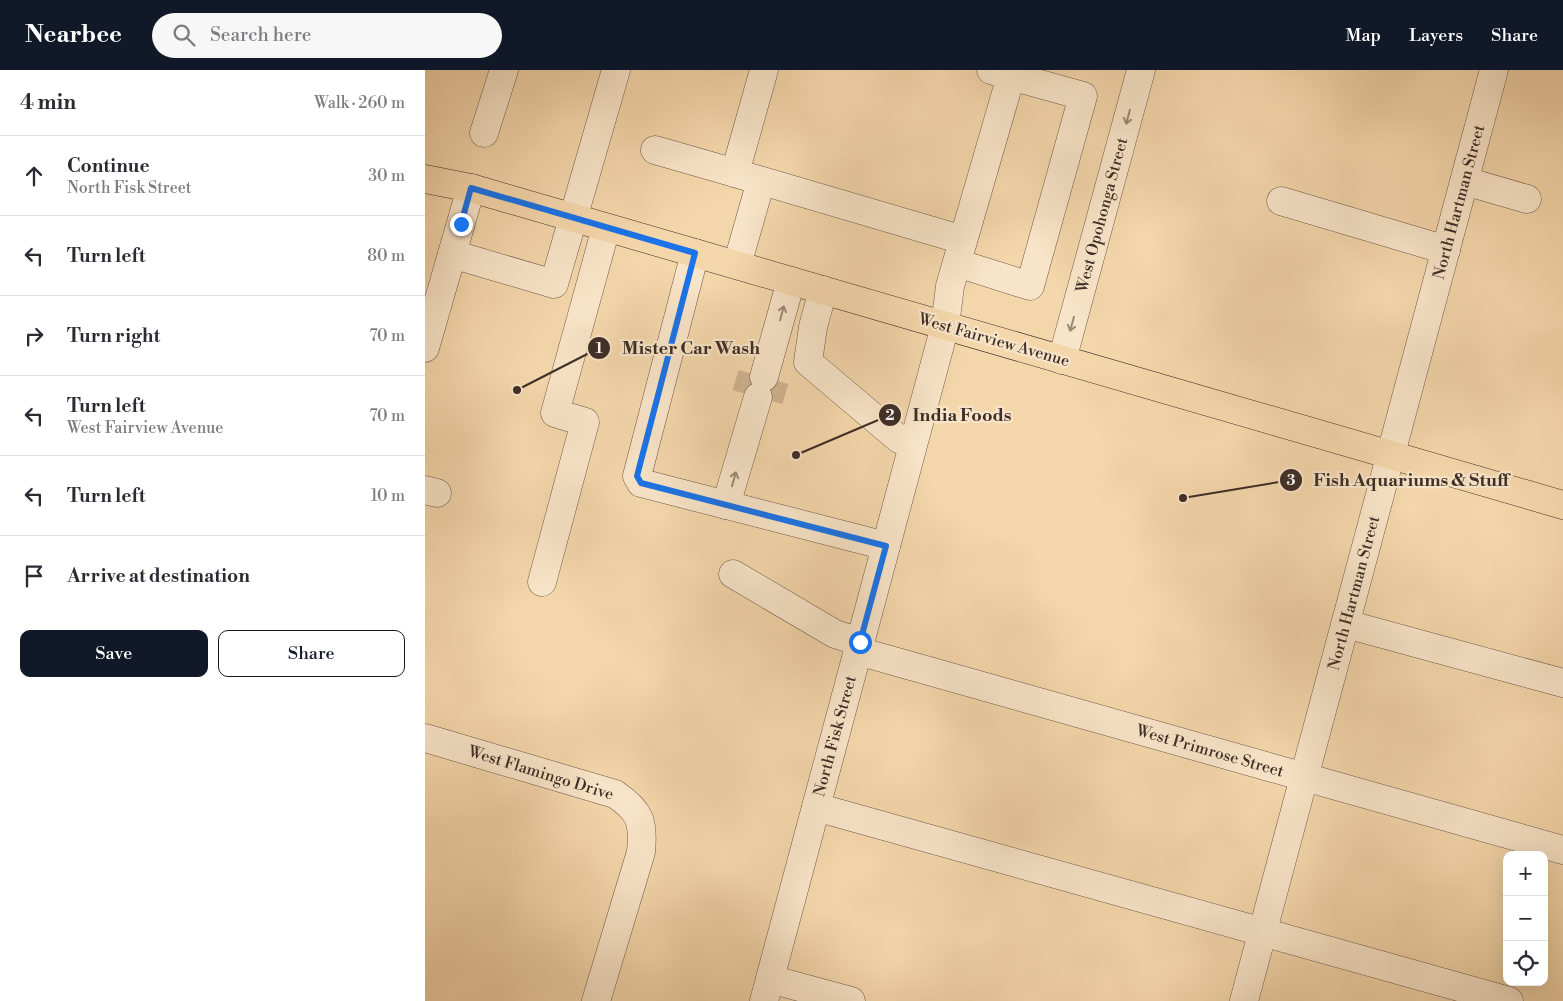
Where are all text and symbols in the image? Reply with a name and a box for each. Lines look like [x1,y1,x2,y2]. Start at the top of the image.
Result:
search box [152,13,502,58]
text: Nearbee [25,20,122,50]
icon: search [170,21,198,49]
text: Search here [210,23,311,47]
text: Map [1346,24,1381,47]
text: Layers [1409,24,1463,47]
text: Share [1491,24,1538,47]
text: 4 min [20,90,76,116]
text: Walk · 260 m [314,93,405,113]
one-way arrow [1123,109,1133,125]
street label: North Hartman Street [1429,122,1489,281]
street label: West Opohonga Street [1071,135,1132,296]
text: Continue [67,154,150,178]
icon: ahead [20,162,48,190]
text: 30 m [368,166,405,186]
text: North Fisk Street [67,178,191,198]
route end [450,213,473,236]
icon: left [20,242,48,270]
text: Turn left [67,244,146,268]
text: 80 m [367,246,405,266]
one-way arrow [777,306,787,322]
street label: West Fairview Avenue [915,309,1072,371]
one-way arrow [1066,316,1076,332]
icon: right [20,322,48,350]
text: Turn right [67,324,160,348]
text: 70 m [369,326,405,346]
callout: Mister Car Wash [587,331,770,364]
text: Mister Car Wash [622,337,760,360]
text: 1 [595,339,603,358]
text: Turn left [67,394,146,418]
callout: India Foods [878,398,1022,431]
icon: left [20,402,48,430]
text: India Foods [912,404,1012,427]
text: 70 m [369,406,405,426]
text: 2 [885,406,895,425]
text: West Fairview Avenue [67,418,223,438]
callout: Fish Aquariums & Stuff [1278,464,1519,497]
text: Fish Aquariums & Stuff [1313,469,1511,492]
text: 3 [1286,471,1296,490]
one-way arrow [729,472,739,488]
icon: left [20,482,48,510]
text: Turn left [67,484,146,508]
text: 10 m [371,486,405,506]
street label: North Hartman Street [1324,513,1384,672]
icon: arrive [20,562,48,590]
text: Arrive at destination [67,564,250,588]
button: Save [20,630,208,677]
button: Share [218,630,405,677]
route start [849,631,872,654]
street label: North Fisk Street [809,673,861,799]
street label: West Primrose Street [1133,720,1286,782]
street label: West Flamingo Drive [465,741,616,805]
map controls [1503,851,1548,986]
button: + [1503,851,1548,896]
button: − [1503,896,1548,941]
button: locate [1503,941,1548,986]

